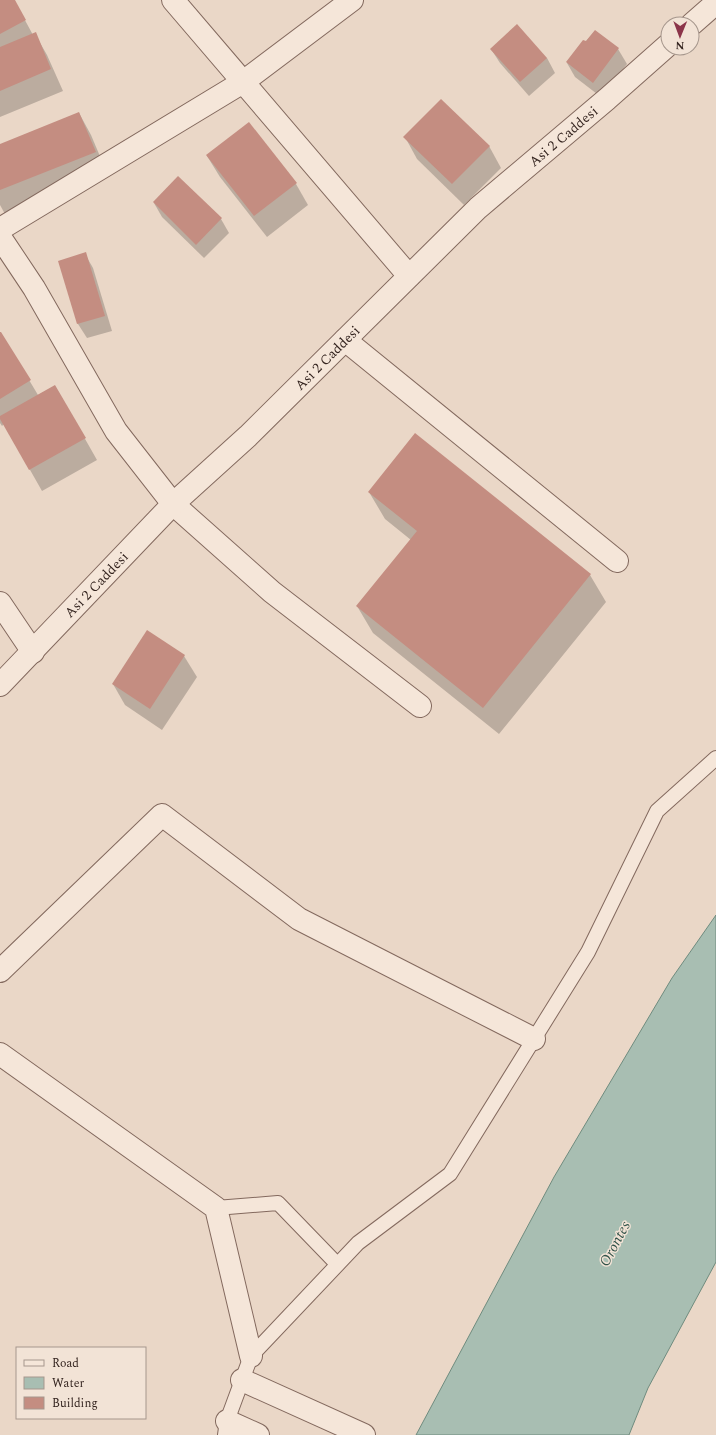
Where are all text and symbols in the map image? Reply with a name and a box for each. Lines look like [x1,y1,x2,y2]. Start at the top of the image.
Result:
north arrow [660,16,700,56]
text: N [675,37,684,54]
street label: Asi 2 Caddesi [524,101,602,171]
street label: Asi 2 Caddesi [290,320,365,395]
street label: Asi 2 Caddesi [59,547,133,622]
water label: Orontes [593,1217,637,1271]
legend [16,1347,146,1419]
text: Road [52,1354,79,1373]
text: Water [52,1374,84,1393]
text: Building [52,1394,98,1413]

